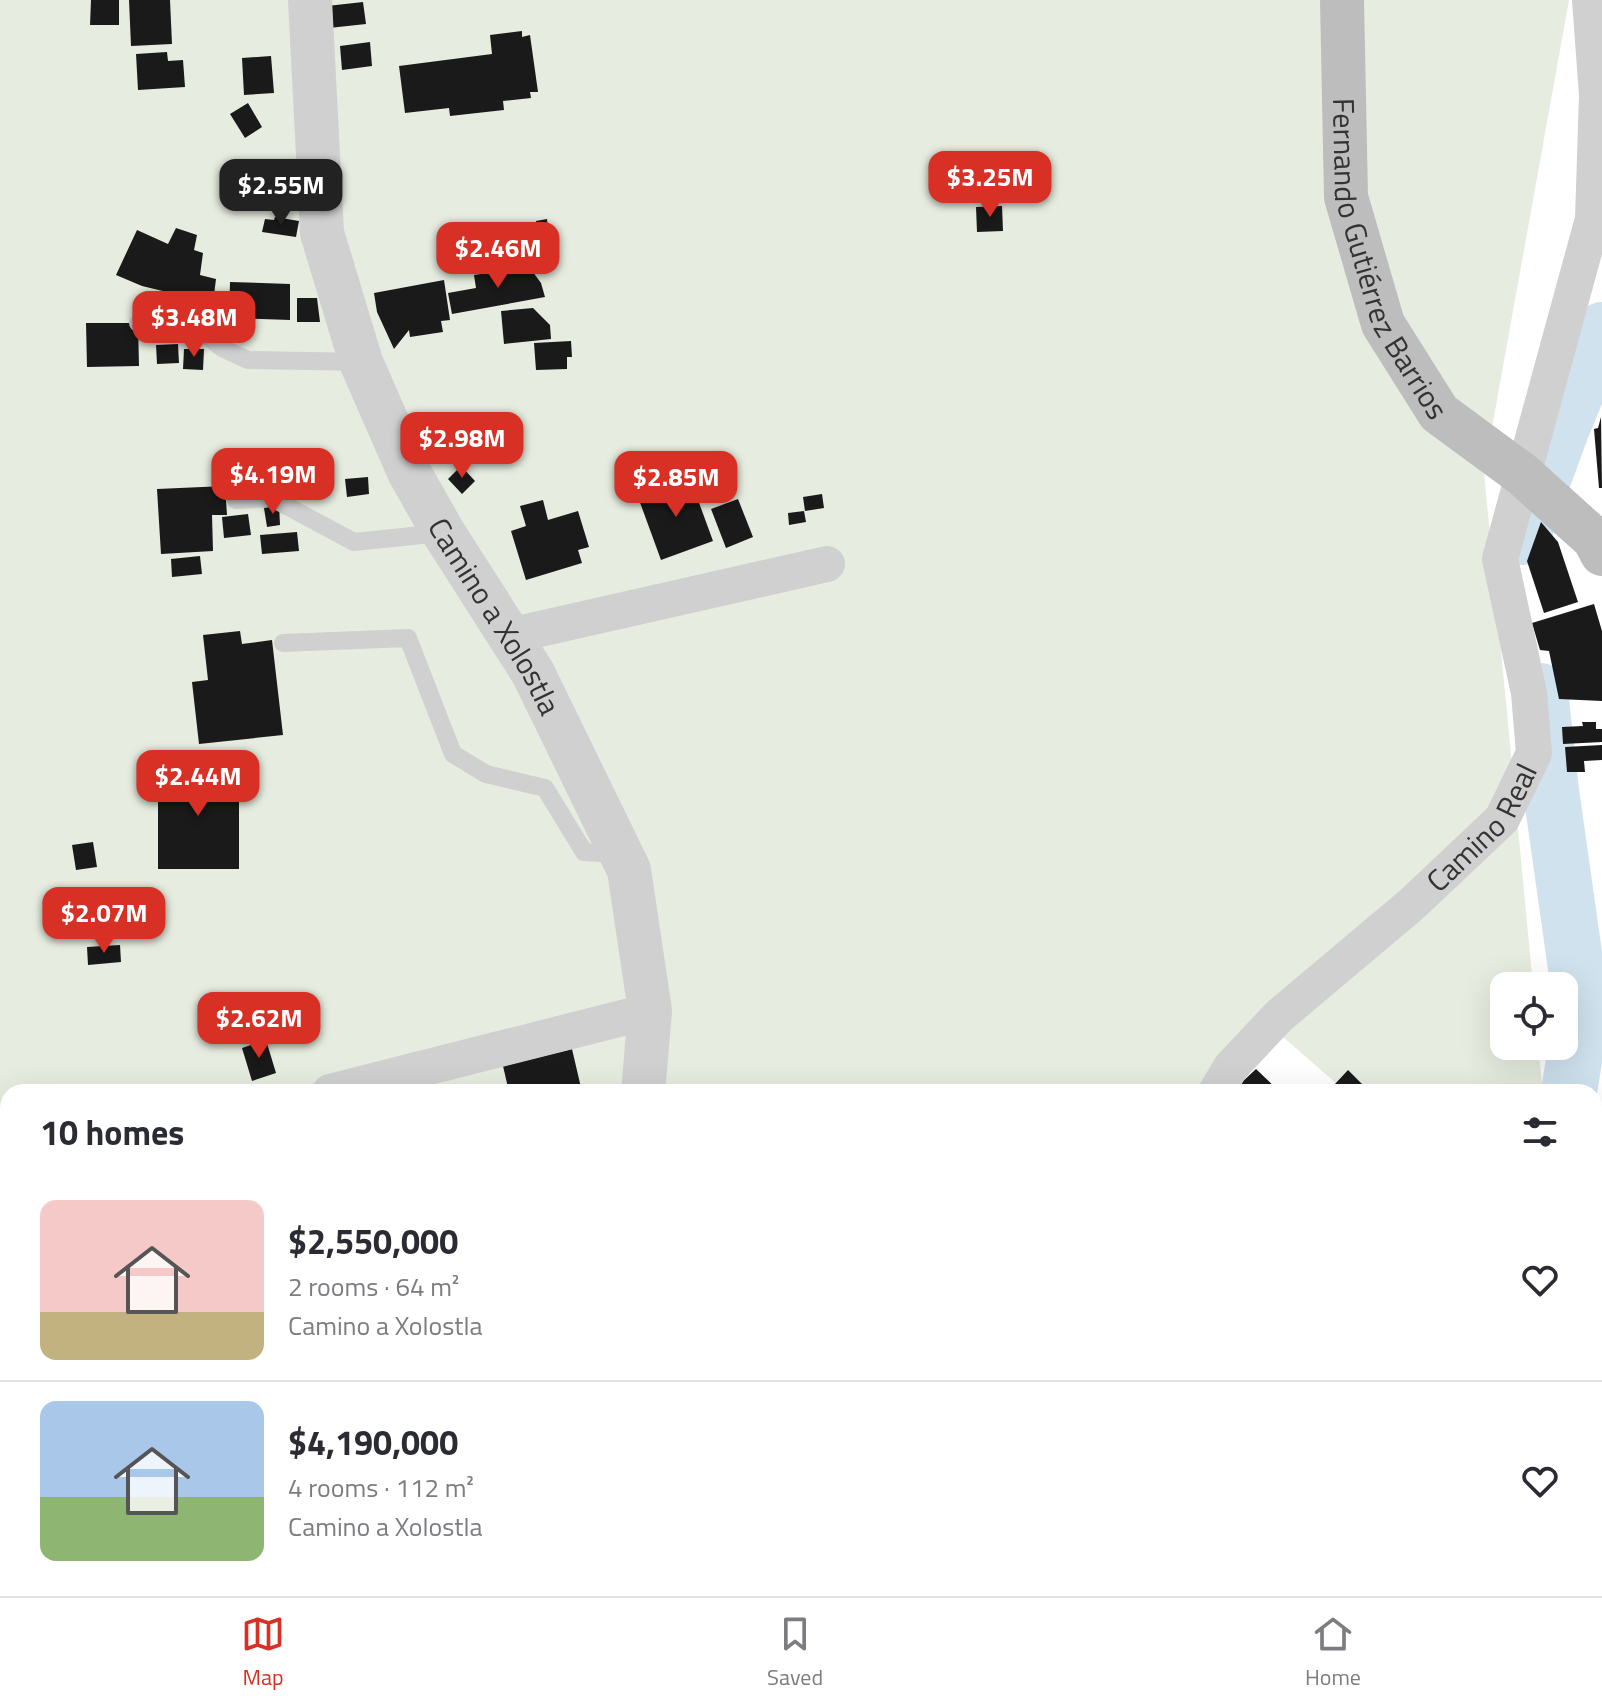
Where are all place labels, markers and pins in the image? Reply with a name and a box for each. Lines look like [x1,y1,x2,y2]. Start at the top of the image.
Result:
pin: $3.25M [925,151,1055,219]
pin: $2.55M [216,159,346,227]
pin: $2.46M [433,222,563,290]
pin: $3.48M [129,291,259,359]
pin: $2.98M [397,412,527,480]
pin: $4.19M [208,448,338,516]
pin: $2.85M [611,451,741,519]
pin: $2.44M [133,750,263,818]
pin: $2.07M [39,887,169,955]
pin: $2.62M [194,992,324,1060]

